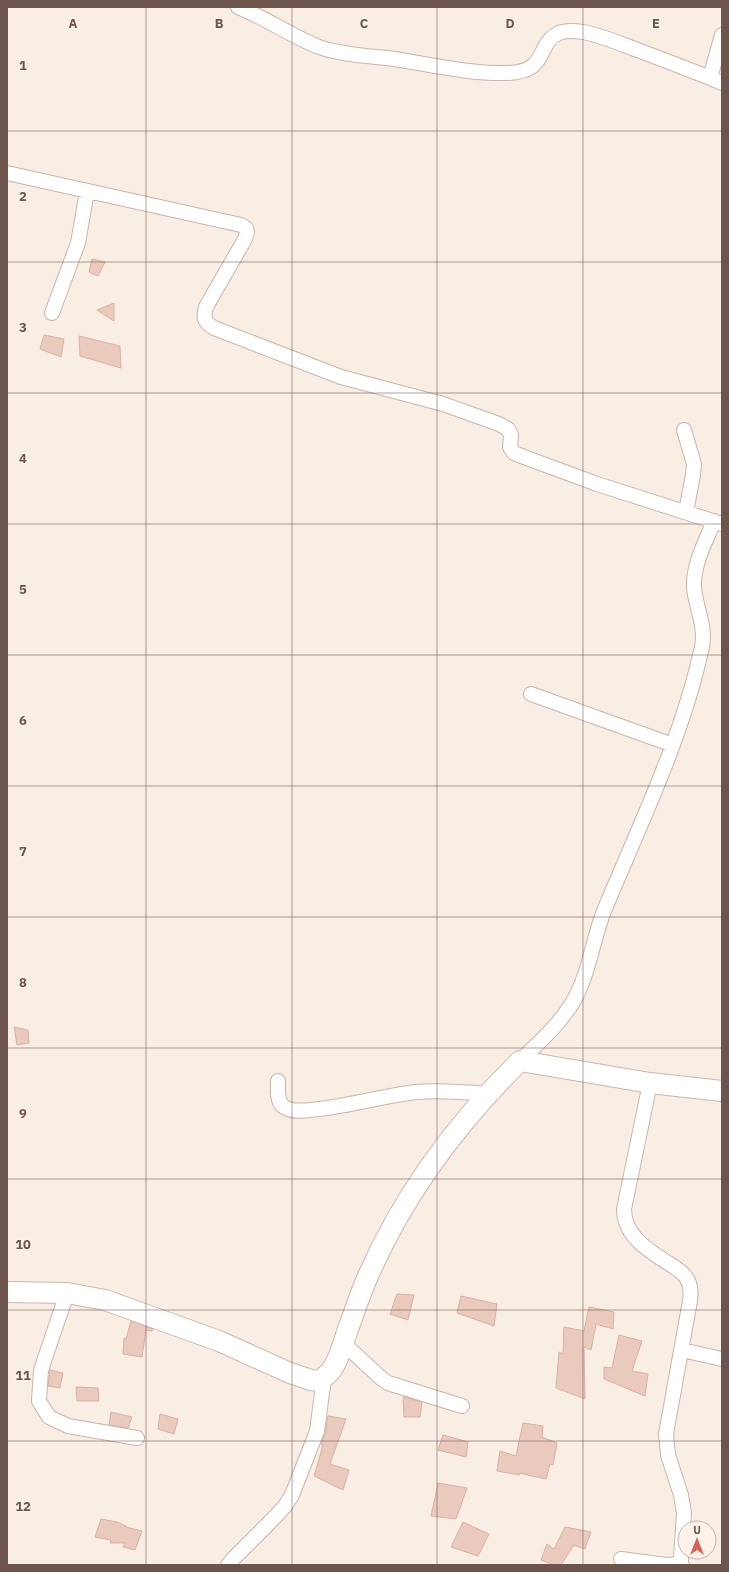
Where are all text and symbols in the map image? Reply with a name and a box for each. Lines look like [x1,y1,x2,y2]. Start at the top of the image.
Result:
text: A [69,15,78,32]
text: B [215,15,224,32]
text: C [360,15,369,32]
text: D [505,15,515,32]
text: E [652,15,660,32]
text: 1 [19,57,27,74]
text: 2 [19,188,27,205]
text: 3 [19,319,27,336]
text: 4 [19,450,27,467]
text: 5 [19,581,27,598]
text: 6 [19,712,27,729]
text: 7 [19,843,27,860]
text: 8 [19,974,27,991]
text: 9 [19,1105,27,1122]
text: 10 [15,1236,31,1253]
text: 11 [15,1367,31,1384]
text: 12 [15,1498,31,1515]
north arrow [677,1520,717,1560]
text: U [693,1523,701,1537]

